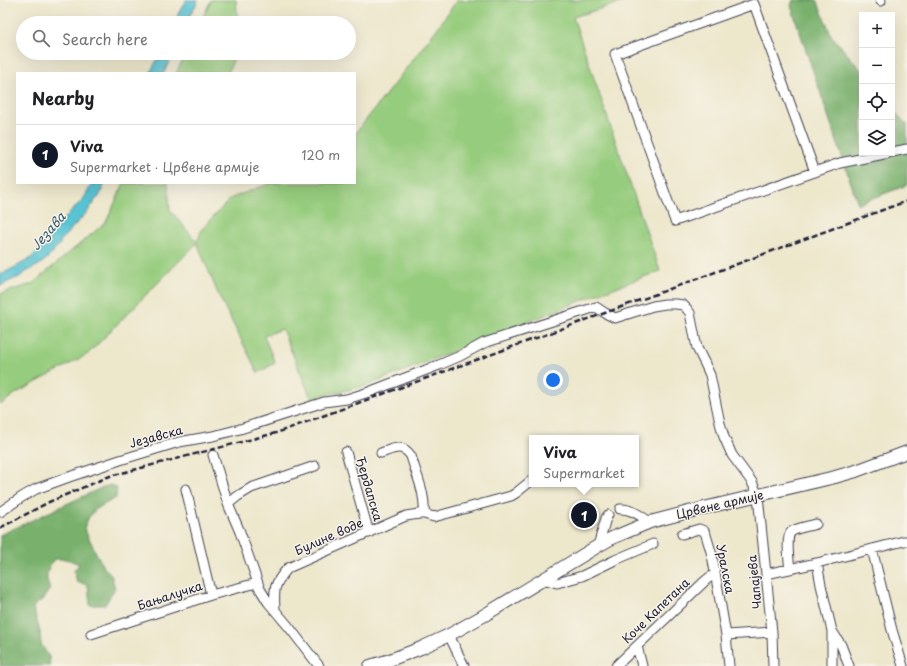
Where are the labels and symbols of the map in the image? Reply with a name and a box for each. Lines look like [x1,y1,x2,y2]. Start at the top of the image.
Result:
water label: Језава [26,207,70,254]
your location [543,370,563,390]
street label: Језавска [127,420,185,452]
street label: Ђердапска [352,454,388,524]
street label: Црвене армије [674,485,765,523]
pin: 1 [571,500,597,530]
street label: Булине воде [292,513,366,559]
street label: Уралска [712,543,740,596]
street label: Чапајева [742,554,766,610]
street label: Коче Капетана [618,573,693,647]
street label: Бањалучка [135,576,205,614]

